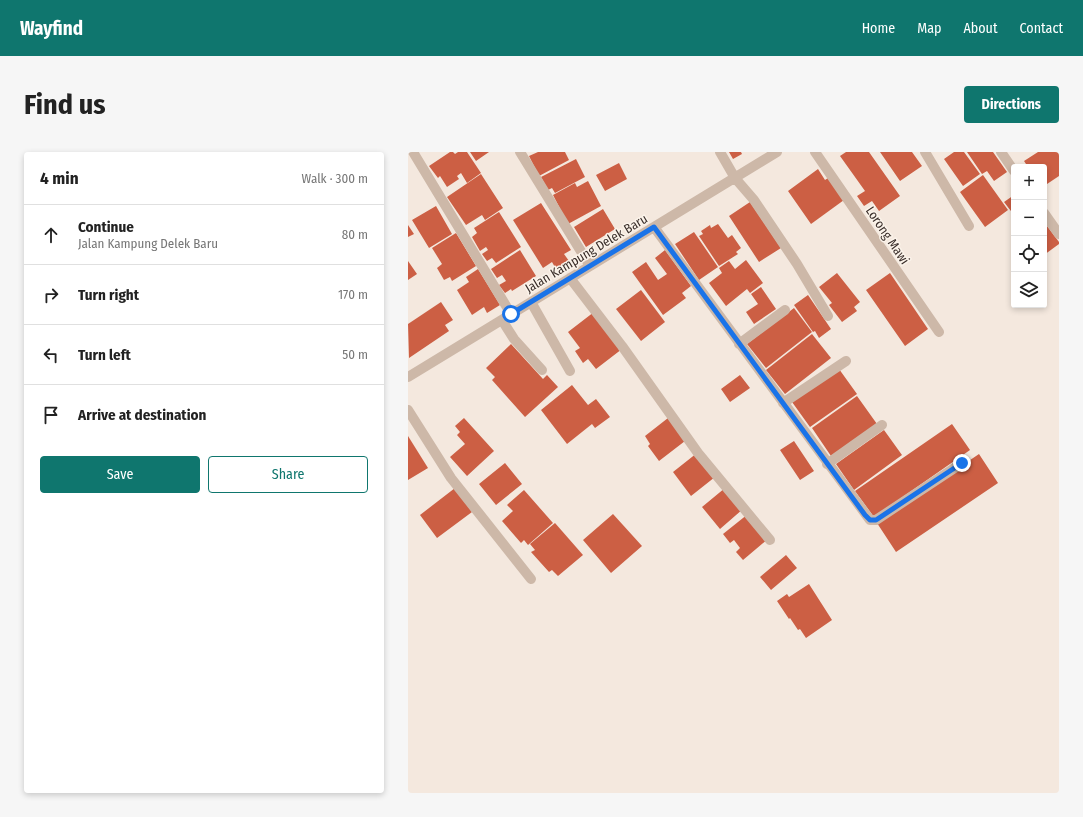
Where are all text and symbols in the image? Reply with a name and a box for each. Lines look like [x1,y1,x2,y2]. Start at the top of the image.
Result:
text: Wayfind [20,17,83,40]
text: Home [862,20,895,37]
text: Map [917,20,941,37]
text: About [963,20,998,37]
text: Contact [1020,20,1063,37]
button: Directions [964,86,1059,123]
text: Find us [24,88,106,121]
map controls [1011,164,1047,308]
button: + [1011,164,1047,200]
text: 4 min [40,168,79,189]
text: Walk · 300 m [302,171,368,186]
button: − [1011,200,1047,236]
street label: Lorong Mawi [863,203,912,267]
street label: Jalan Kampung Delek Baru [522,211,650,296]
text: Continue [78,218,134,236]
icon: ahead [40,224,62,246]
text: 80 m [342,227,368,242]
text: Jalan Kampung Delek Baru [78,236,218,251]
button: locate [1011,236,1047,272]
button: layers [1011,272,1047,308]
icon: right [40,284,62,306]
text: Turn right [78,286,139,304]
text: 170 m [338,287,368,302]
route start [502,305,520,323]
icon: left [40,344,62,366]
text: Turn left [78,346,131,364]
text: 50 m [342,347,368,362]
icon: arrive [40,404,62,426]
text: Arrive at destination [78,406,206,424]
route end [953,454,971,472]
button: Save [40,456,200,493]
button: Share [208,456,368,493]

